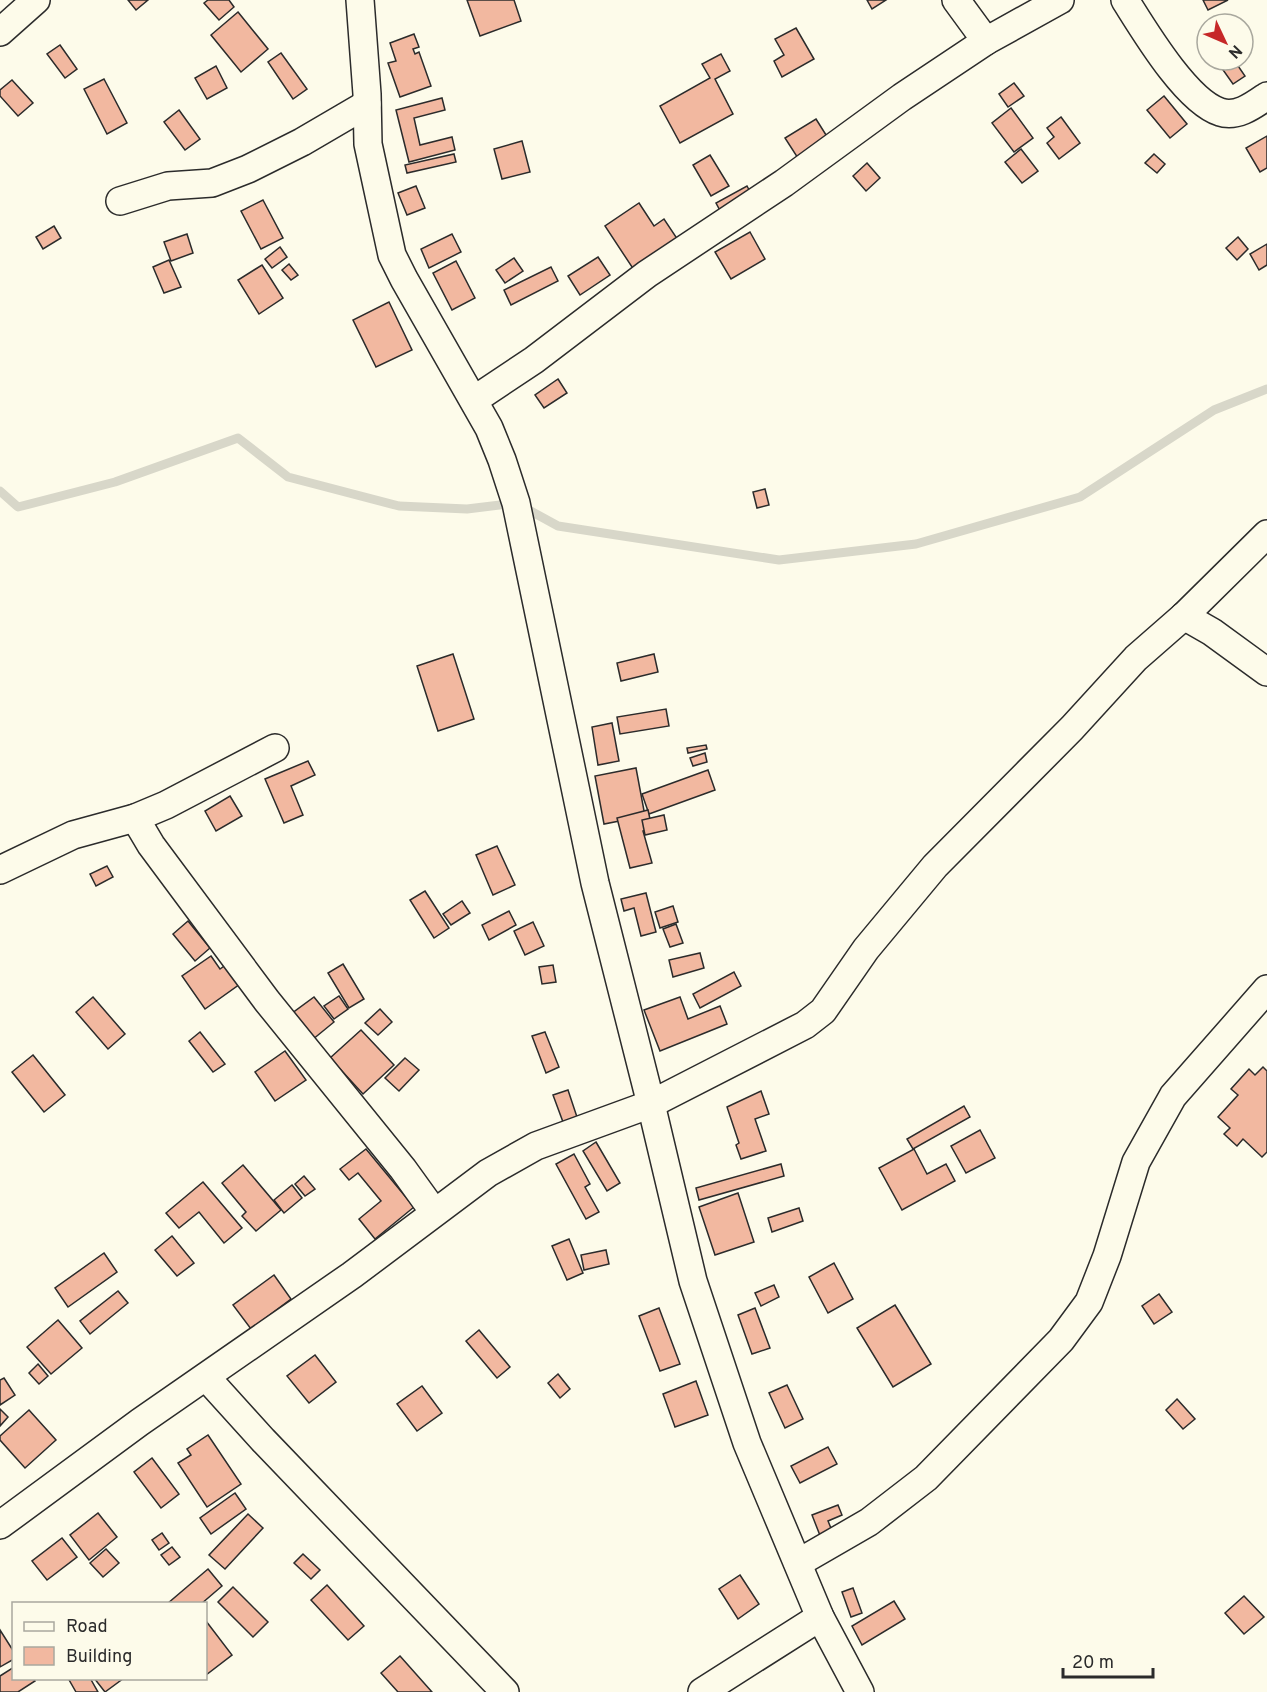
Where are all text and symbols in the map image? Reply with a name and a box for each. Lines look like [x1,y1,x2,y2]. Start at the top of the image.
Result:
north arrow [1195,12,1255,72]
text: N [1223,40,1246,62]
legend [12,1602,207,1680]
text: Road [66,1616,108,1639]
scale bar [1063,1641,1153,1679]
text: Building [66,1646,132,1669]
text: 20 m [1072,1652,1114,1675]

